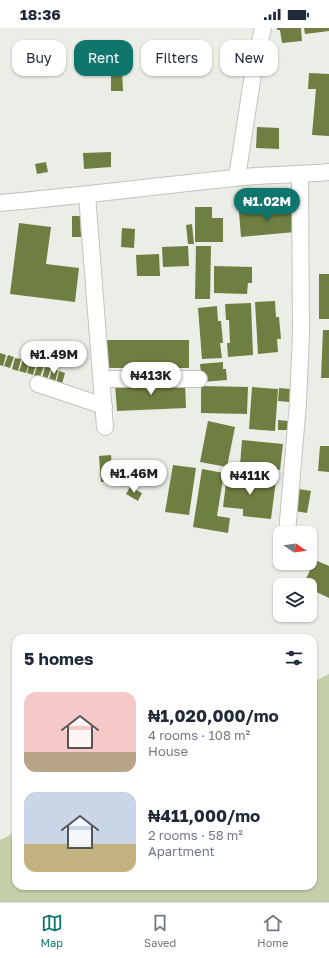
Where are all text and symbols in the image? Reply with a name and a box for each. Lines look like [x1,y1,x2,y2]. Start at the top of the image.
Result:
text: 18:36 [20,5,61,23]
chip: Buy [12,40,66,76]
chip: Rent [74,40,133,76]
chip: Filters [141,40,212,76]
chip: New [220,40,278,76]
pin: ₦1.02M [234,188,300,222]
text: ₦1.02M [243,193,291,209]
pin: ₦1.49M [21,341,87,375]
text: ₦1.49M [30,346,78,362]
pin: ₦413K [123,362,179,396]
text: ₦413K [130,367,172,383]
pin: ₦1.46M [101,460,167,494]
pin: ₦411K [222,462,278,496]
text: ₦1.46M [110,465,158,481]
text: ₦411K [230,467,270,483]
north arrow [273,526,317,570]
map controls [273,526,317,622]
button: layers [273,578,317,622]
icon: filters [283,647,305,669]
text: 5 homes [24,648,94,669]
text: ₦1,020,000/mo [148,705,279,726]
icon: home [56,708,104,756]
text: 4 rooms · 108 m² [148,727,250,743]
text: House [148,743,188,759]
text: ₦411,000/mo [148,805,260,826]
icon: home [56,808,104,856]
text: 2 rooms · 58 m² [148,827,243,843]
text: Apartment [148,843,215,859]
tab: Map [41,912,63,949]
tab: Saved [144,912,176,949]
tab: Home [257,912,288,949]

